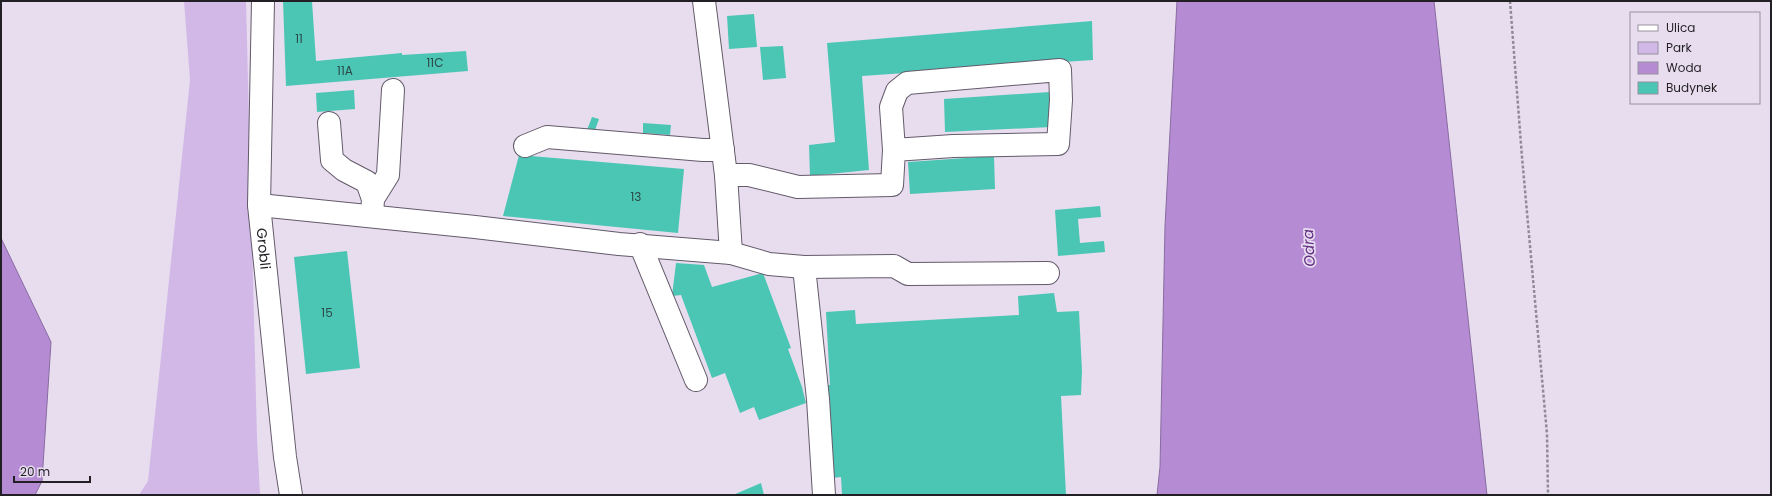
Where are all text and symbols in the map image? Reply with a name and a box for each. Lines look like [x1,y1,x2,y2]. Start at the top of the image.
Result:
legend [1630,12,1760,104]
text: Ulica [1666,19,1695,36]
house number: 11 [295,30,303,47]
text: Park [1666,39,1693,56]
house number: 11C [427,54,443,71]
text: Woda [1666,59,1702,76]
house number: 11A [337,62,353,79]
text: Budynek [1666,79,1718,96]
house number: 13 [631,188,641,205]
street label: Grobli [251,227,276,270]
water label: Odra [1297,229,1320,267]
house number: 15 [321,304,333,321]
scale bar [14,458,90,484]
text: 20 m [20,463,50,480]

